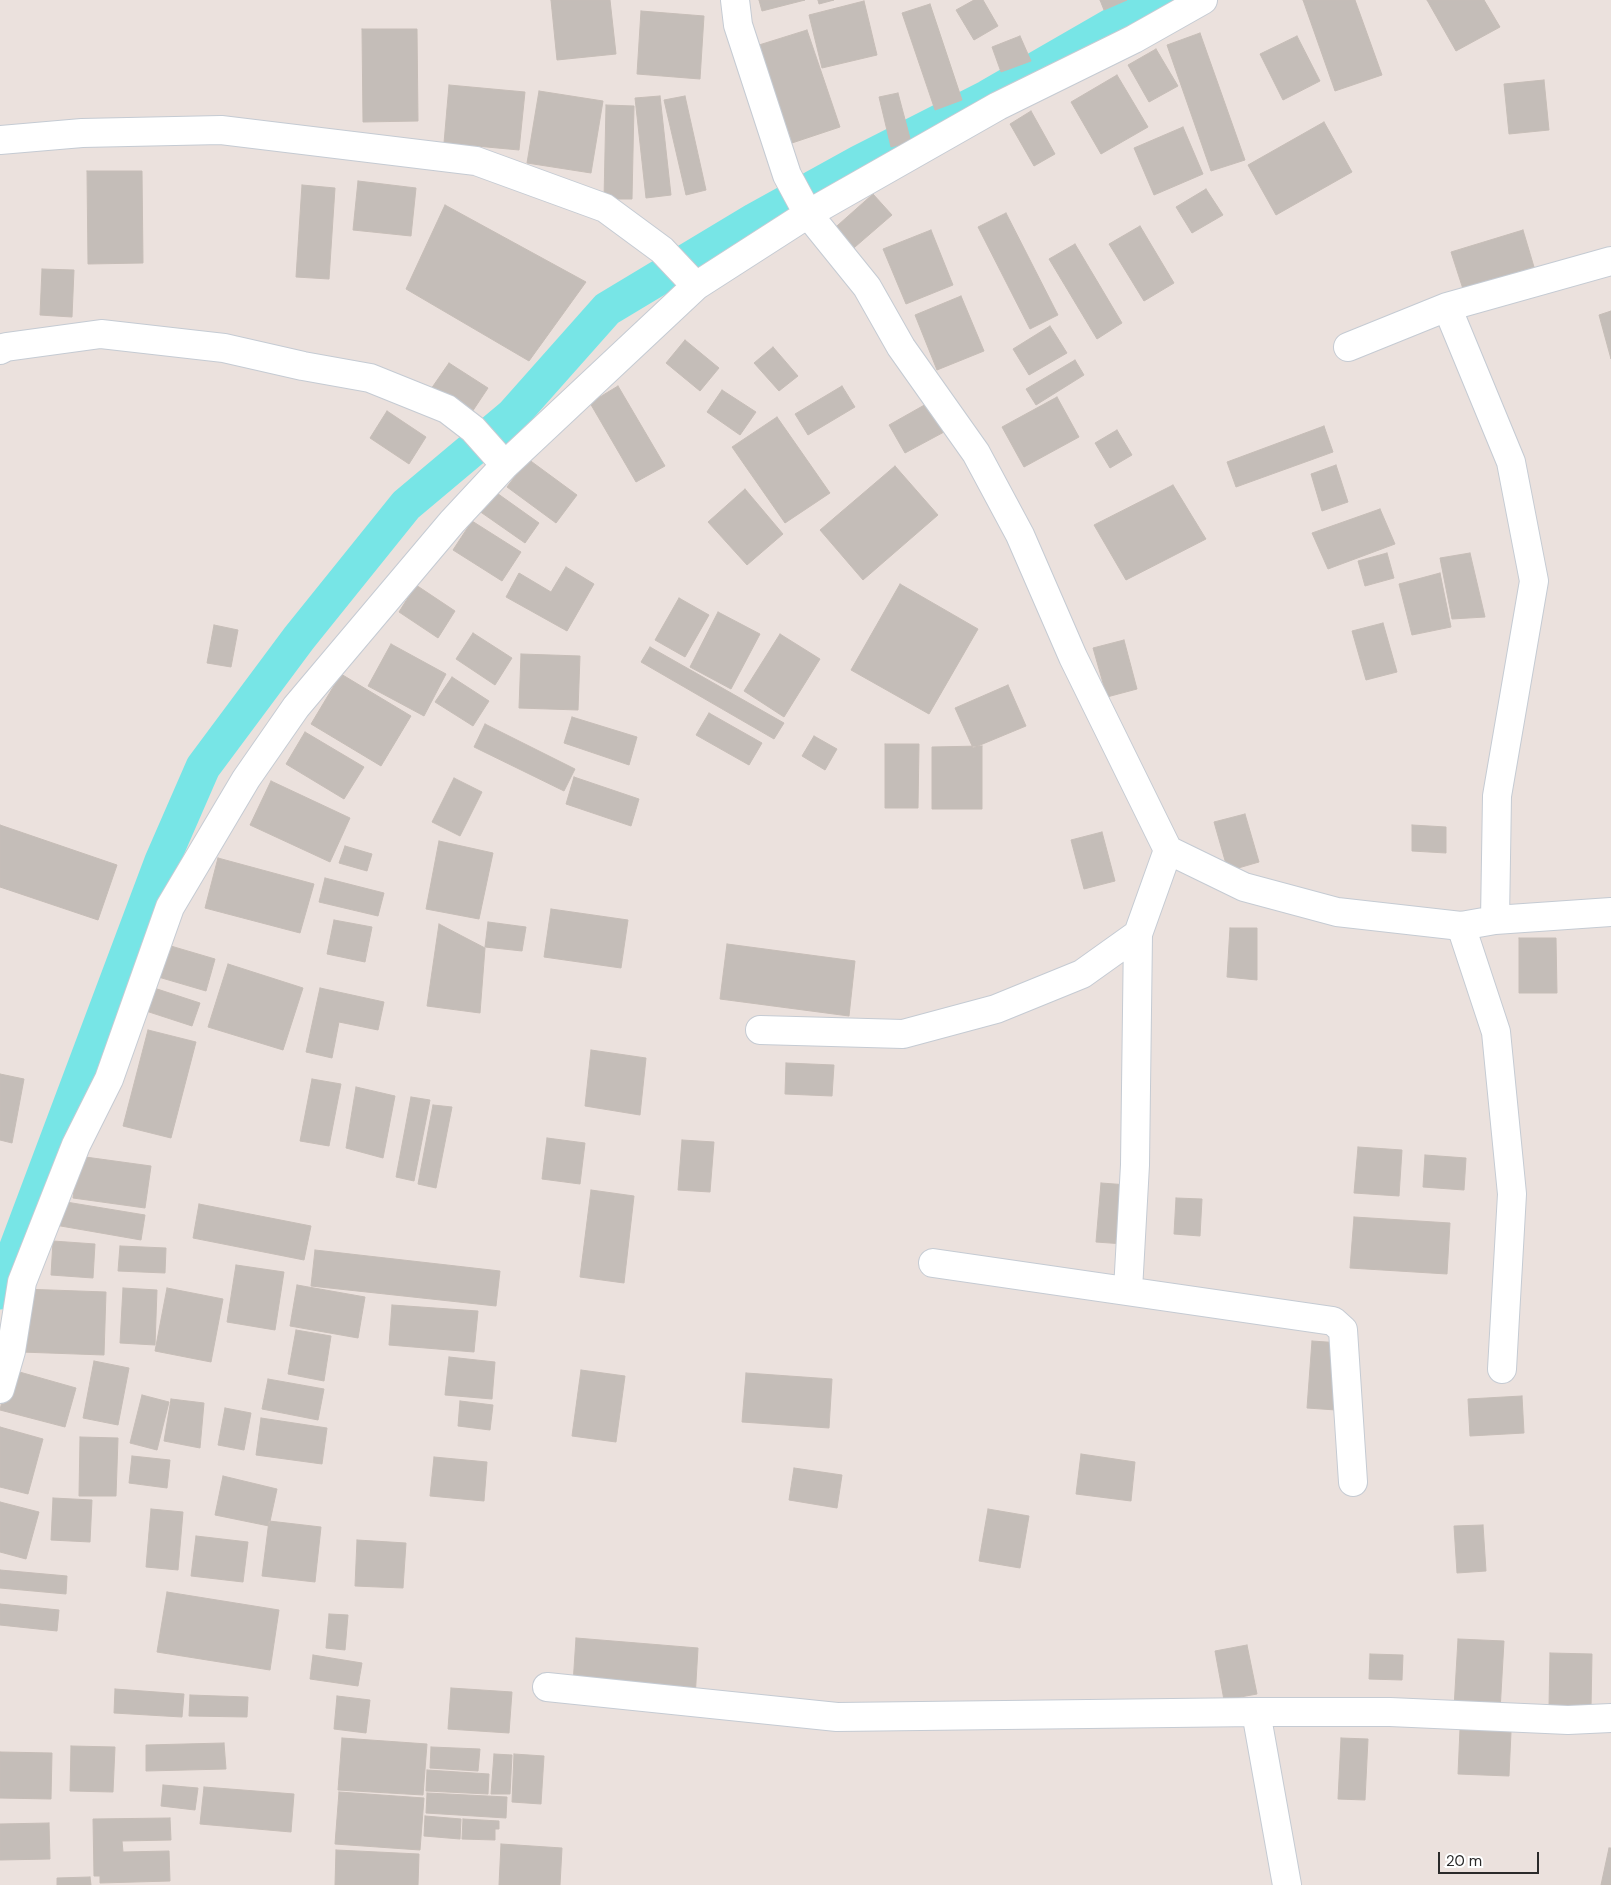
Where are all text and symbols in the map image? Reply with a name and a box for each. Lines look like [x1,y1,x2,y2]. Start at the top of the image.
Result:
scale bar [1441,1842,1542,1874]
text: 20 m [1446,1851,1482,1871]

